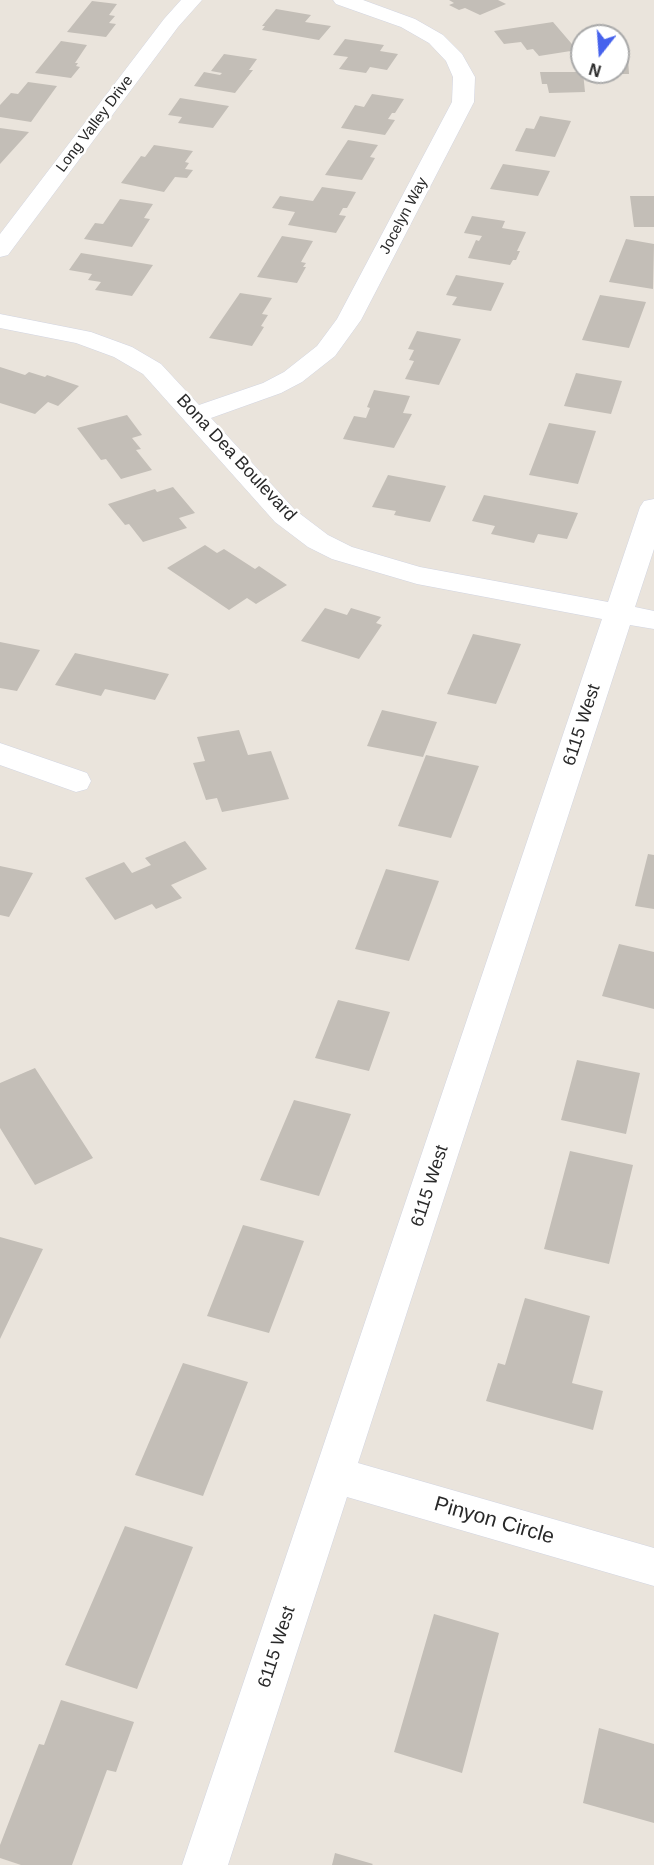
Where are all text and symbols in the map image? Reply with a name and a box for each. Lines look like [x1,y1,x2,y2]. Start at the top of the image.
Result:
north arrow [570,24,630,84]
text: N [587,60,603,80]
street label: Long Valley Drive [53,72,137,176]
street label: Jocelyn Way [376,174,432,258]
street label: Bona Dea Boulevard [171,390,301,526]
street label: 6115 West [559,682,605,768]
street label: 6115 West [407,1143,453,1229]
street label: Pinyon Circle [431,1492,557,1550]
street label: 6115 West [254,1604,300,1690]

